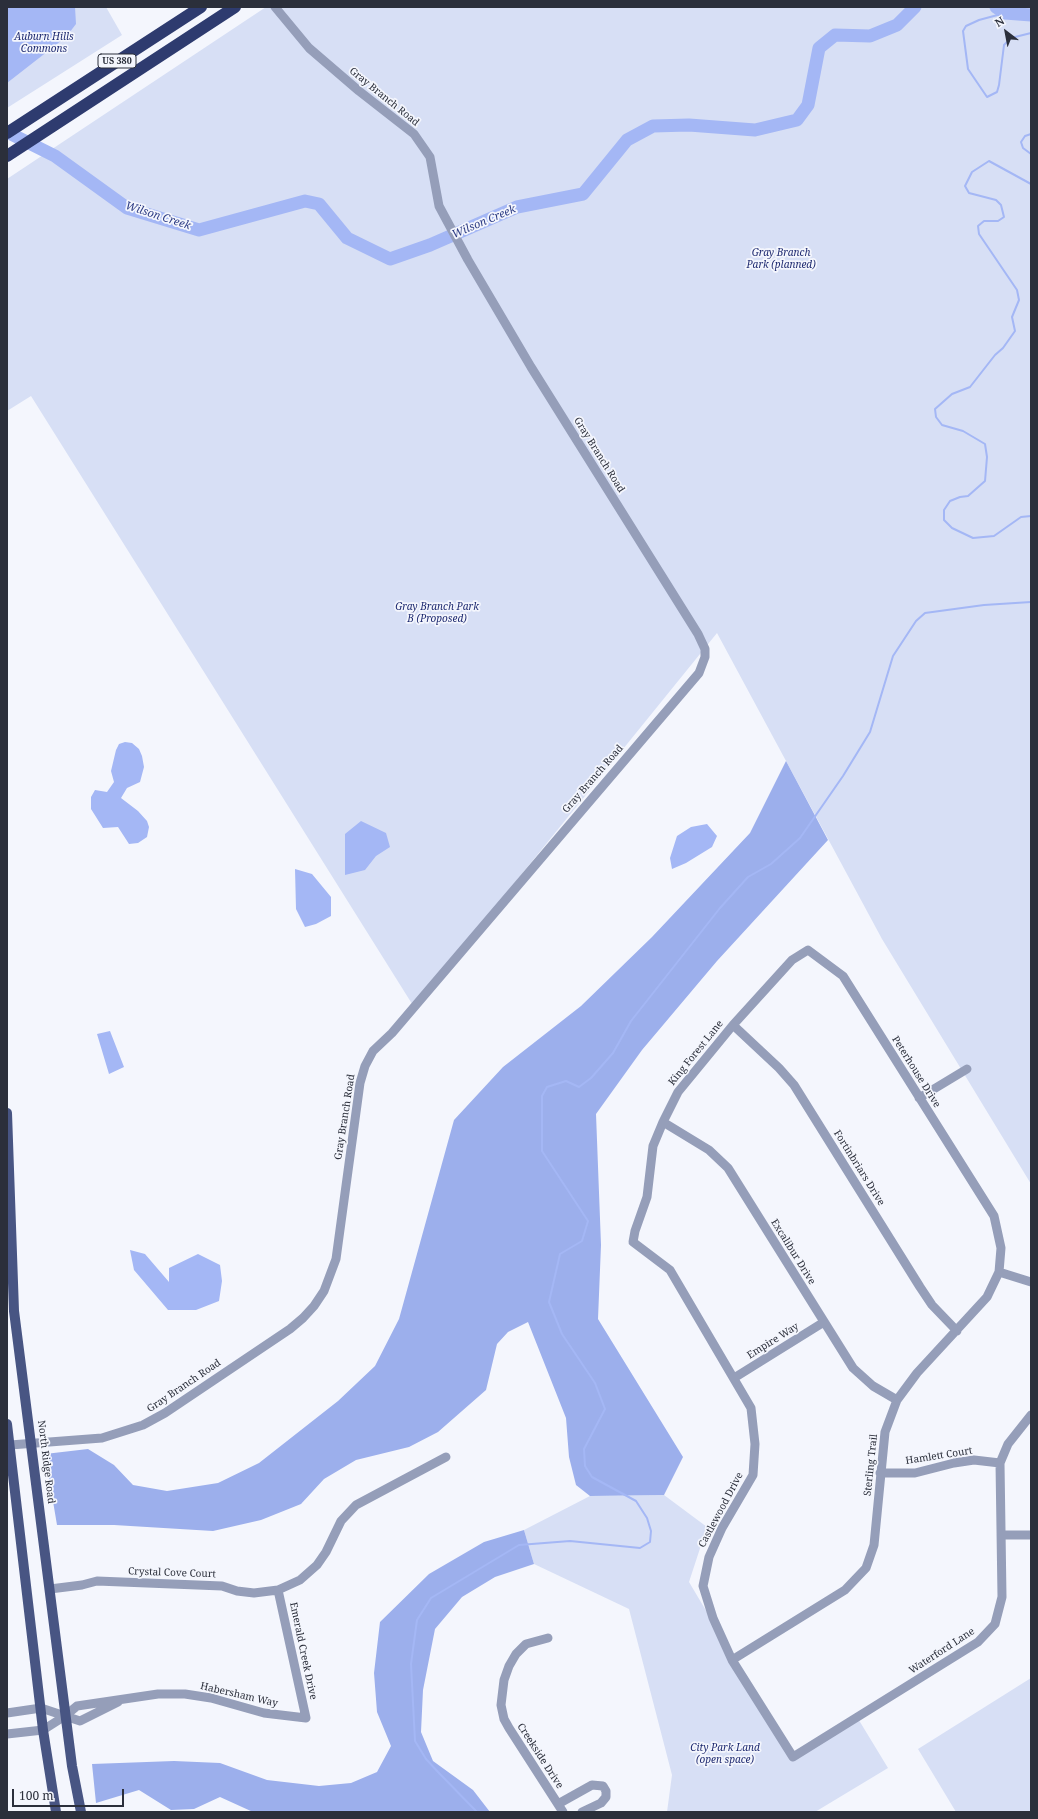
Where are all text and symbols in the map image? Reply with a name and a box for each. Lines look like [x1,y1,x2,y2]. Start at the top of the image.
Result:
north arrow [986,12,1026,52]
text: N [992,13,1007,30]
park label: Auburn Hills Commons [14,31,74,54]
road number: US 380 [98,54,136,68]
street label: Gray Branch Road [347,65,421,129]
water label: Wilson Creek [124,199,192,233]
water label: Wilson Creek [450,203,518,241]
park label: Gray Branch Park (planned) [746,247,816,270]
street label: Gray Branch Road [571,415,627,495]
park label: Gray Branch Park B (Proposed) [395,601,479,624]
street label: Gray Branch Road [560,742,626,816]
street label: King Forest Lane [666,1018,726,1088]
street label: Peterhouse Drive [889,1034,943,1110]
street label: Gray Branch Road [332,1073,358,1161]
street label: Fortinbriars Drive [831,1128,887,1208]
street label: Excalibur Drive [768,1217,818,1287]
street label: Empire Way [745,1320,801,1362]
street label: Gray Branch Road [145,1357,223,1415]
street label: North Ridge Road [35,1420,57,1504]
street label: Sterling Trail [862,1433,880,1497]
street label: Hamlett Court [905,1445,973,1467]
street label: Castlewood Drive [696,1470,746,1550]
street label: Crystal Cove Court [128,1565,216,1581]
street label: Emerald Creek Drive [287,1601,319,1701]
street label: Waterford Lane [907,1625,977,1677]
street label: Habersham Way [199,1680,279,1710]
street label: Creekside Drive [514,1721,566,1791]
park label: City Park Land (open space) [690,1742,760,1766]
scale bar [14,1781,126,1807]
text: 100 m [19,1787,54,1804]

